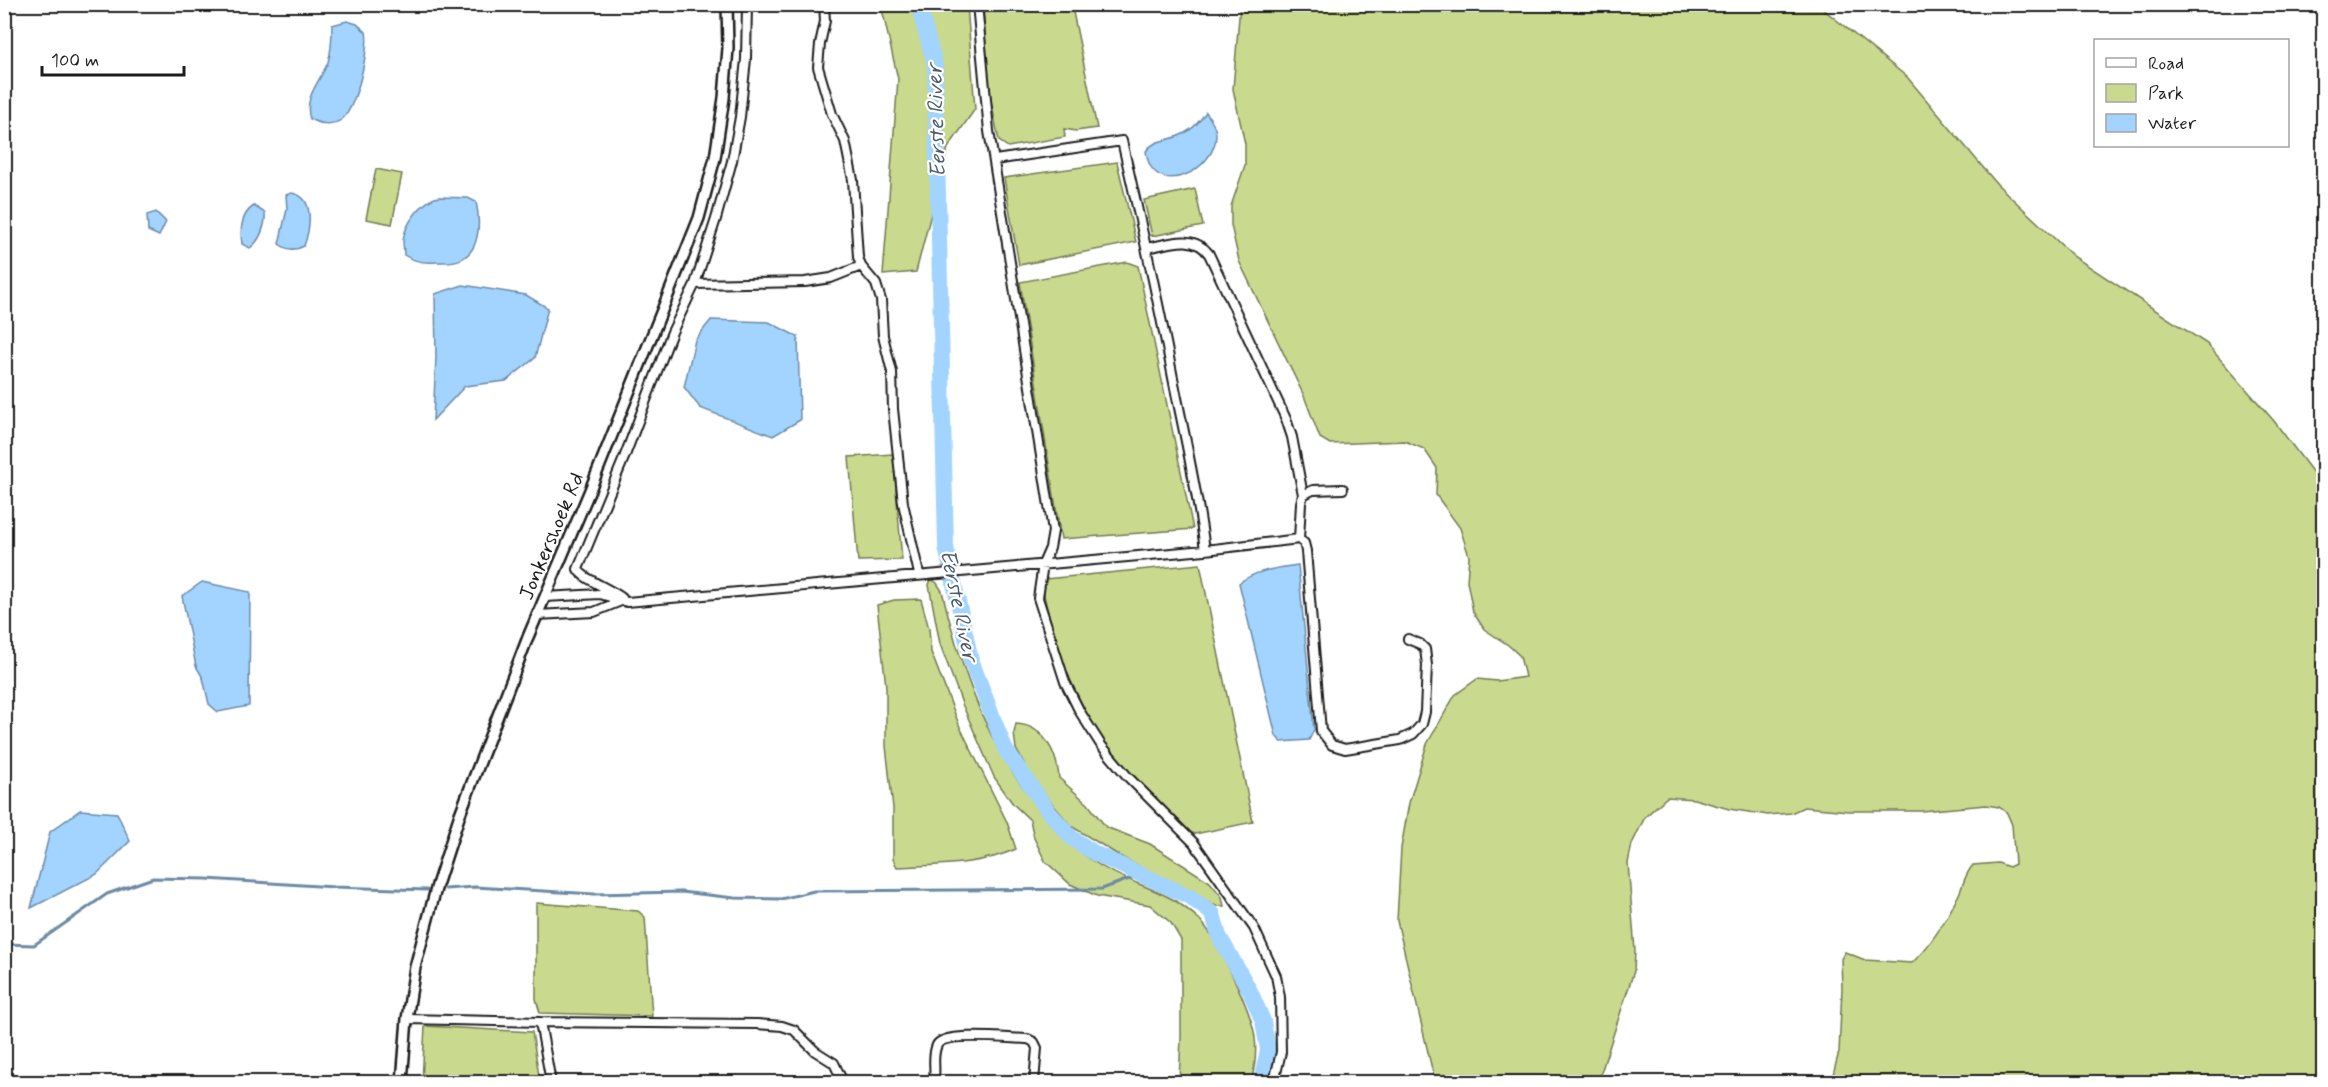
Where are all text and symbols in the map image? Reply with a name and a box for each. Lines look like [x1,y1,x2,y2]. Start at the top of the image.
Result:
scale bar [42,39,184,77]
legend [2094,39,2289,147]
text: 100 m [51,49,99,73]
text: Road [2148,52,2184,76]
water label: Eerste River [921,61,953,178]
text: Park [2148,82,2184,106]
text: Water [2148,112,2197,136]
street label: Jonkershoek Rd [513,468,591,604]
water label: Eerste River [933,547,984,666]

